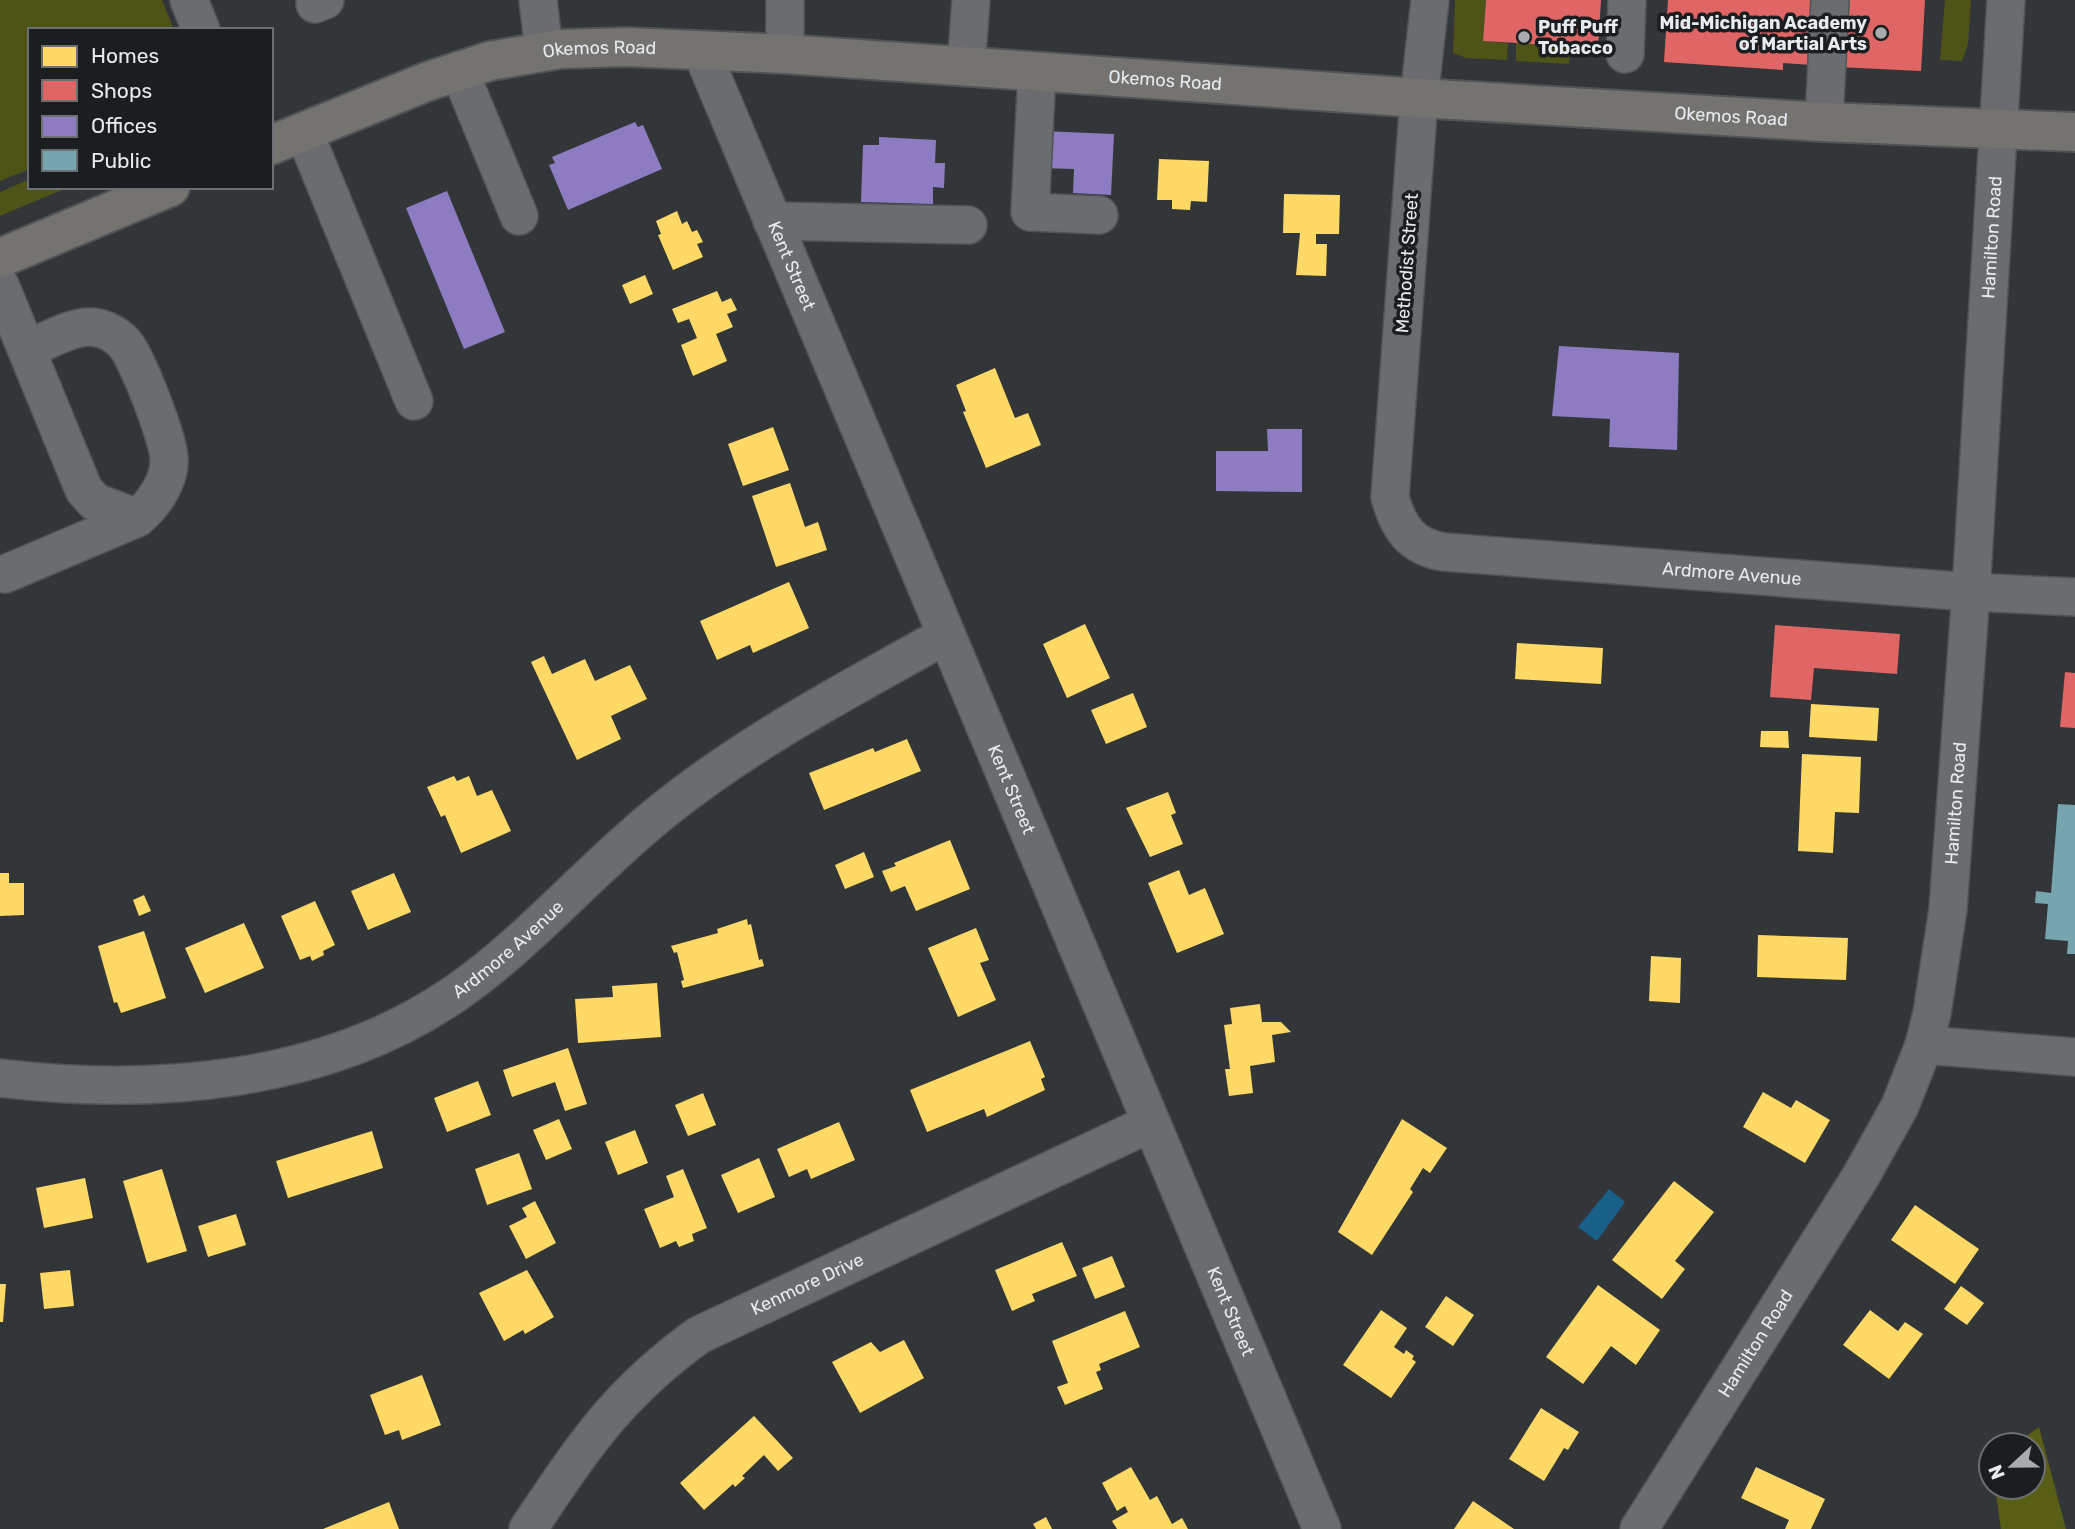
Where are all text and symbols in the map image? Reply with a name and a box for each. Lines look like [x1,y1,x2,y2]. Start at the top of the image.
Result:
place label: Mid-Michigan Academy of Martial Arts [1660,12,1867,55]
place label: Puff Puff Tobacco [1538,16,1618,59]
marker: Mid-Michigan Academy of Martial Arts [1873,25,1889,41]
legend [28,28,273,189]
marker: Puff Puff Tobacco [1516,29,1532,45]
street label: Okemos Road [541,36,657,63]
text: Homes [91,43,159,68]
street label: Okemos Road [1108,65,1223,95]
text: Shops [91,78,152,103]
street label: Okemos Road [1674,102,1789,131]
text: Offices [91,113,157,138]
text: Public [91,148,151,173]
street label: Hamilton Road [1977,175,2007,299]
street label: Methodist Street [1391,192,1423,334]
street label: Kent Street [763,218,820,314]
street label: Ardmore Avenue [1661,558,1802,590]
street label: Hamilton Road [1940,741,1971,865]
street label: Kent Street [983,742,1040,837]
street label: Ardmore Avenue [448,896,568,1003]
street label: Kenmore Drive [747,1248,867,1320]
street label: Kent Street [1202,1263,1259,1359]
street label: Hamilton Road [1714,1286,1798,1402]
north arrow [1977,1431,2047,1501]
text: N [1983,1462,2010,1483]

